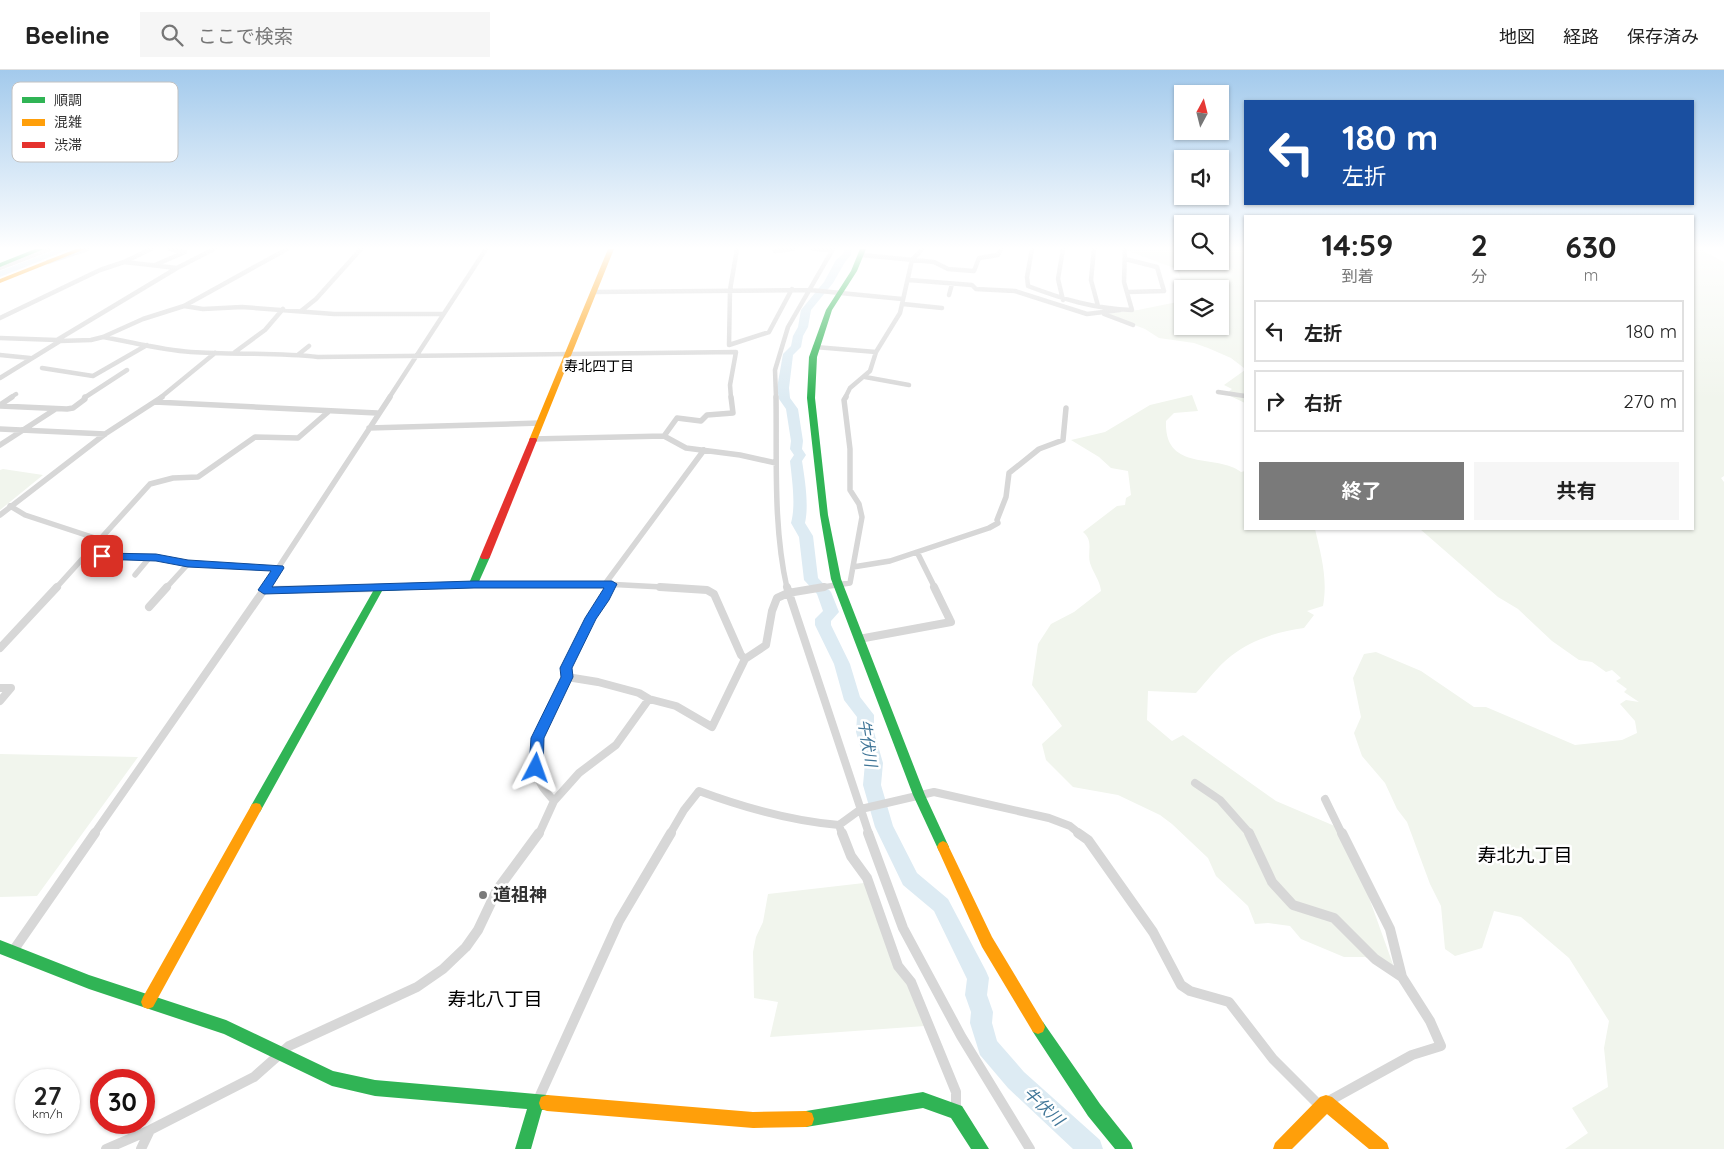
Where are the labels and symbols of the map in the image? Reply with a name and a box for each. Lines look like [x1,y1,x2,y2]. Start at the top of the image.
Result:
legend [12,82,178,162]
north arrow [1174,85,1229,140]
text: 順調 [54,91,82,109]
text: 混雑 [54,113,82,131]
text: 渋滞 [54,136,82,154]
district label: 寿北四丁目 [564,357,634,375]
pin [81,535,123,577]
water label: 牛伏川 [854,718,882,770]
position arrow [509,741,561,793]
district label: 寿北九丁目 [1477,843,1573,867]
place label: 道祖神 [493,883,547,906]
marker: 道祖神 [477,889,489,901]
district label: 寿北八丁目 [447,987,543,1011]
speed limit sign: 30 [90,1069,155,1134]
water label: 牛伏川 [1020,1082,1070,1131]

